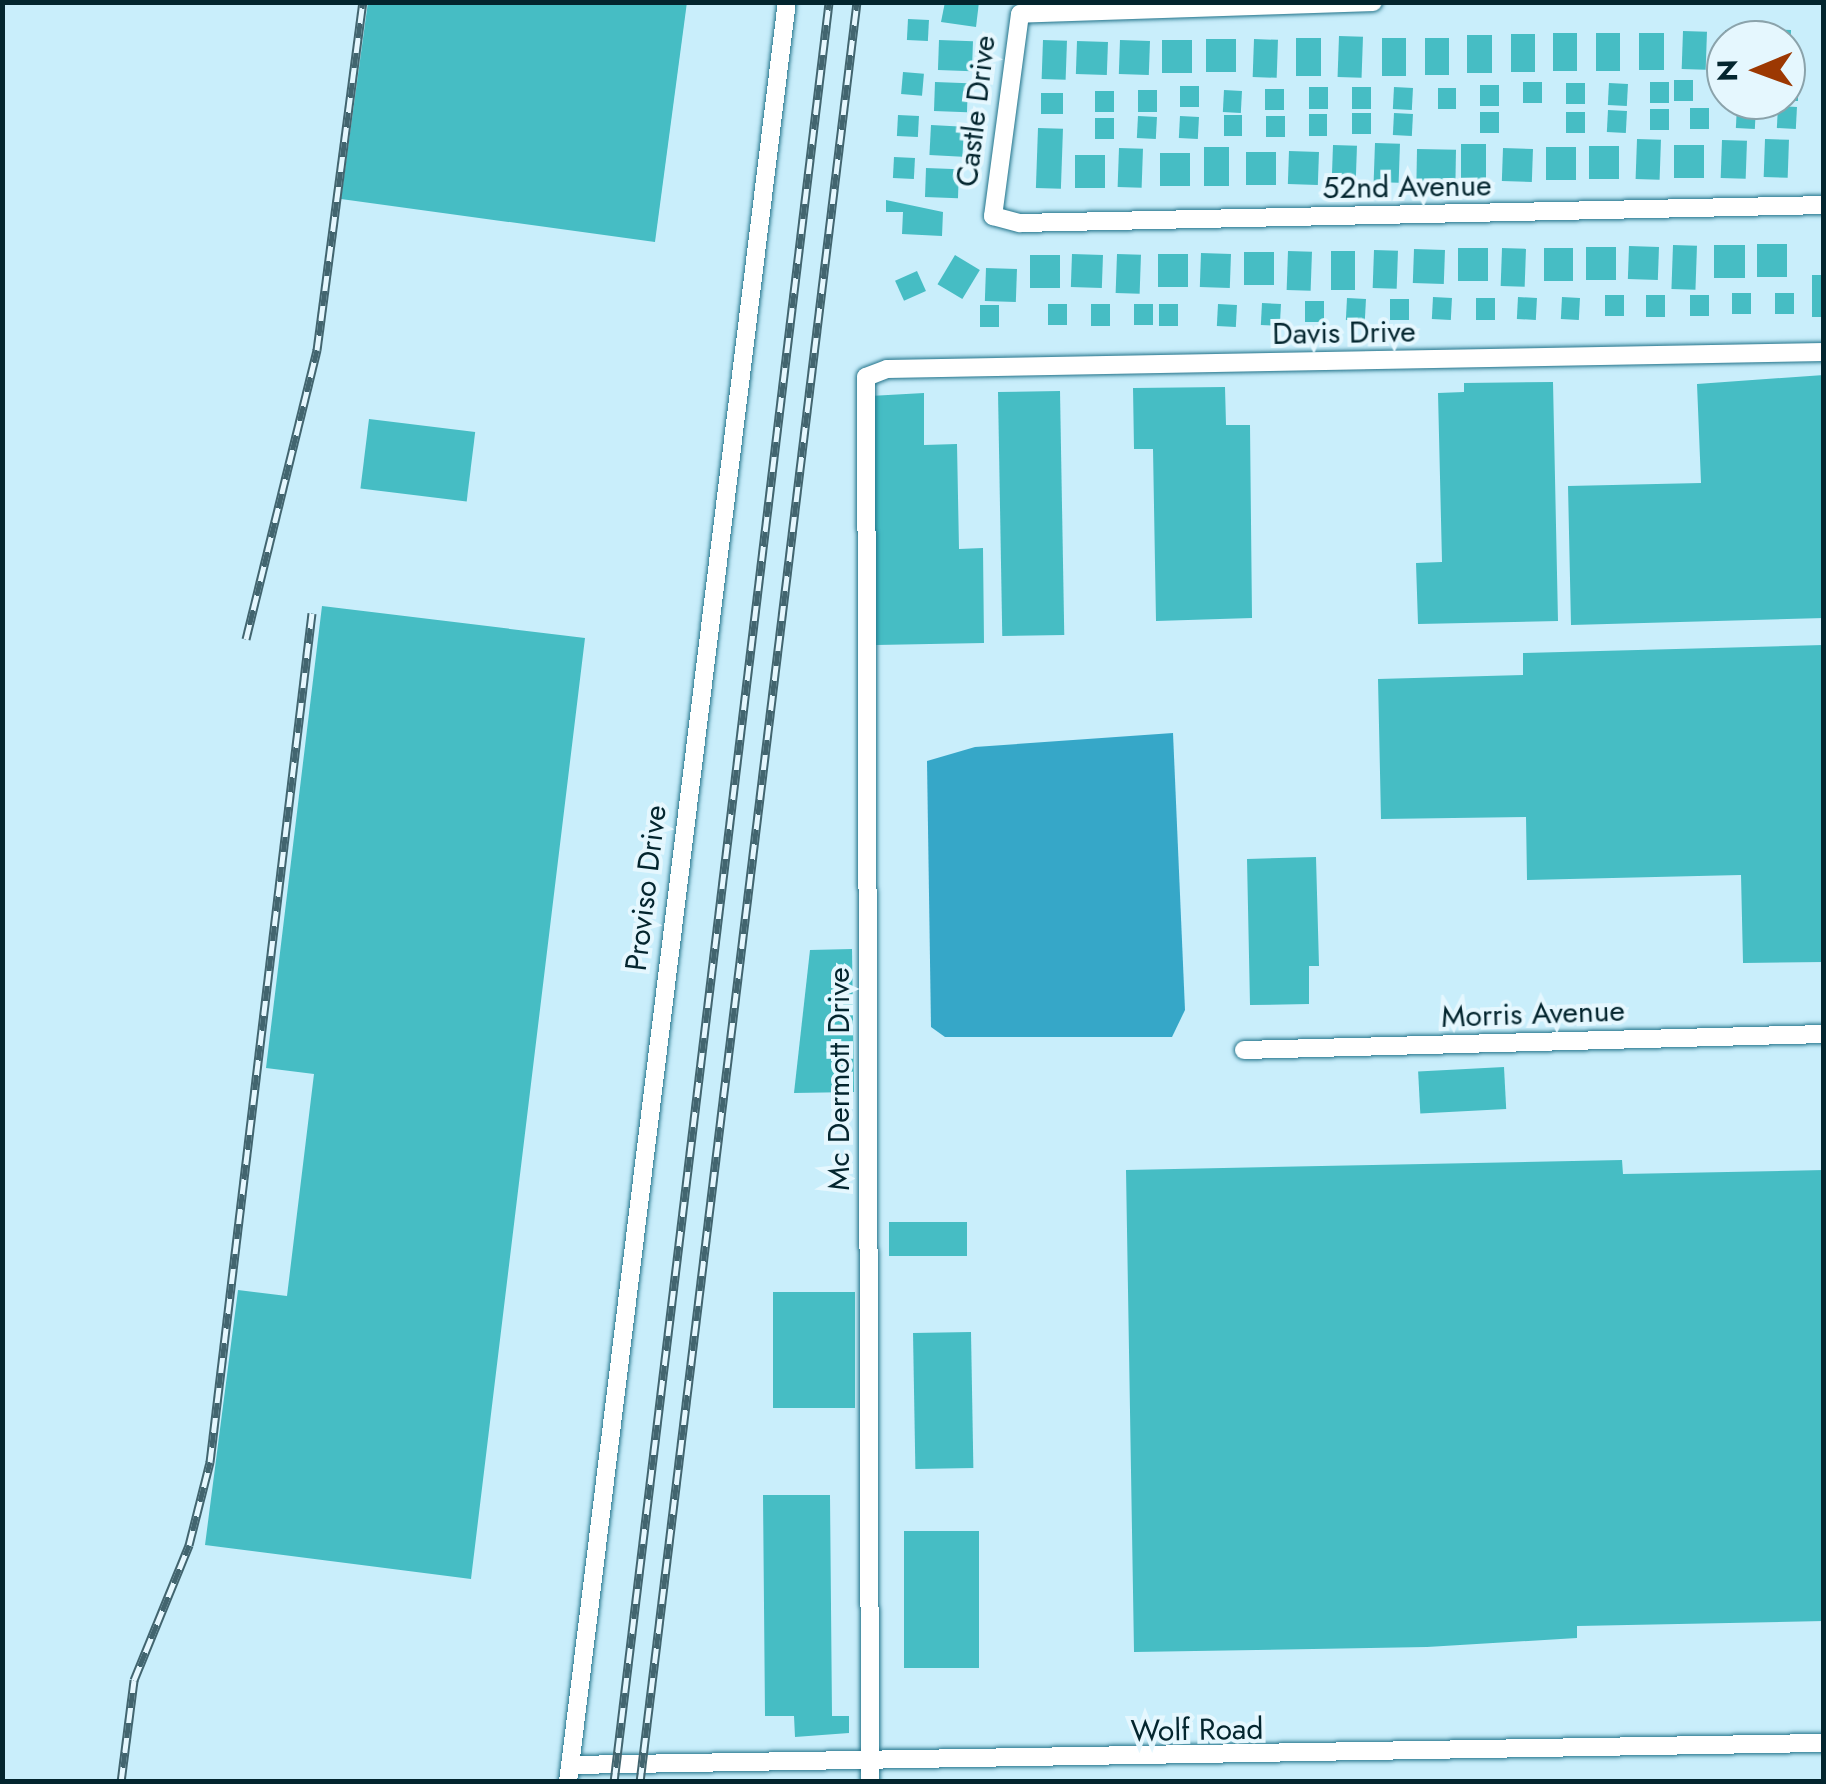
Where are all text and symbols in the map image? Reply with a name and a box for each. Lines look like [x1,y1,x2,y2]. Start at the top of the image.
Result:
north arrow [1706,20,1806,120]
street label: Castle Drive [949,33,1003,189]
text: N [1707,59,1748,82]
street label: 52nd Avenue [1322,168,1492,206]
street label: Davis Drive [1272,314,1416,352]
street label: Proviso Drive [618,803,674,973]
street label: Mc Dermott Drive [821,967,857,1191]
street label: Morris Avenue [1441,993,1625,1035]
street label: Wolf Road [1130,1711,1264,1749]

